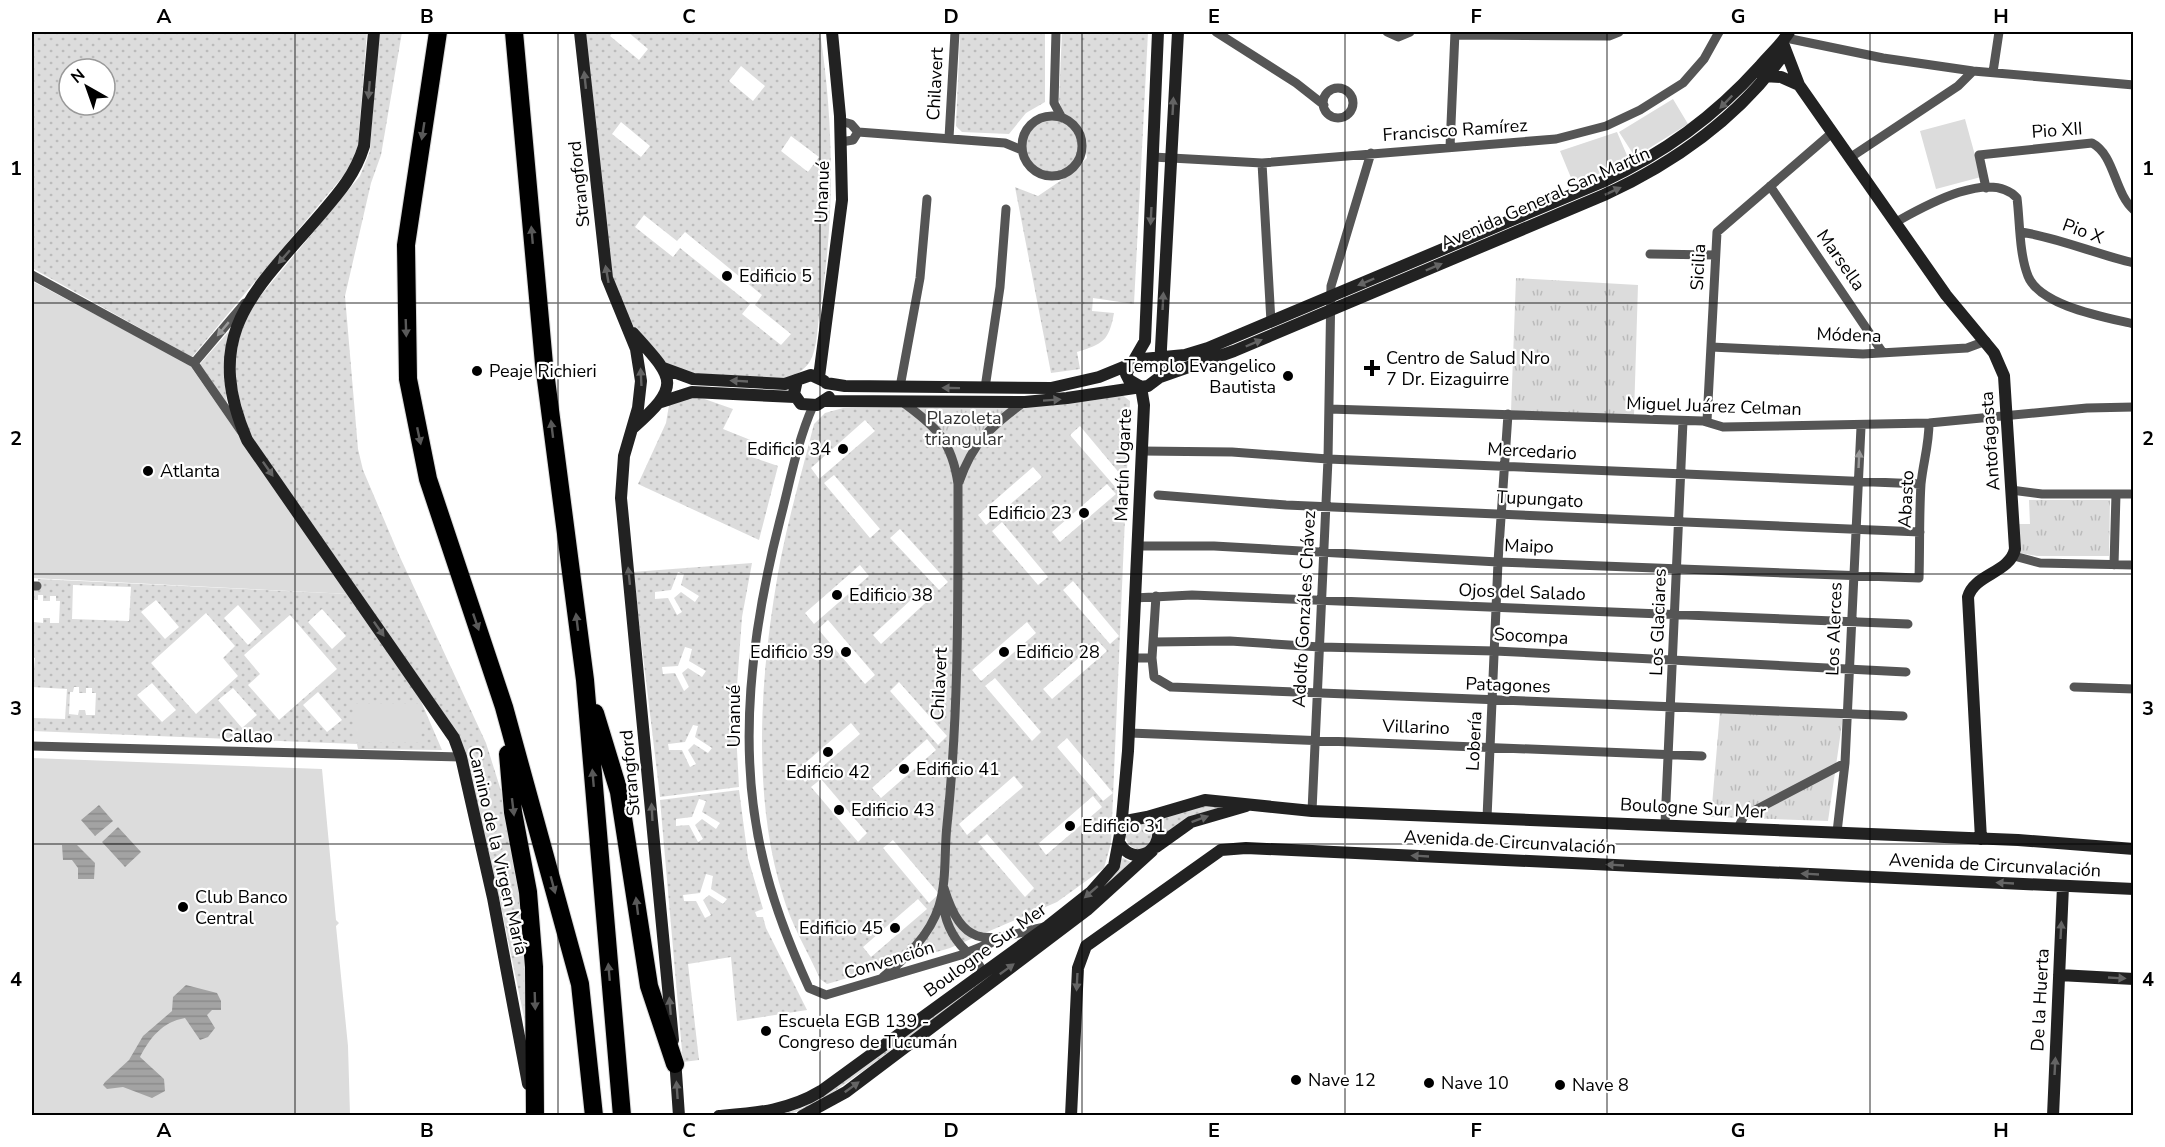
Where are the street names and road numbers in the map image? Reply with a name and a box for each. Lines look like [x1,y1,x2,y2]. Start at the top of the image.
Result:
street label: Chilavert [921,46,949,121]
street label: Francisco Ramírez [1382,113,1528,147]
street label: Pio XII [2031,116,2083,144]
street label: Strangford [563,140,595,228]
street label: Avenida General San Martín [1437,141,1653,255]
street label: Unanué [809,160,835,224]
street label: Pio X [2059,213,2107,250]
street label: Marsella [1811,225,1871,295]
street label: Sicilia [1685,243,1711,291]
street label: Módena [1816,322,1882,348]
street label: Miguel Juárez Celman [1626,391,1802,421]
street label: Antofagasta [1975,391,2005,491]
street label: Martín Ugarte [1109,408,1137,522]
street label: Mercedario [1487,437,1577,465]
street label: Abasto [1892,469,1920,529]
street label: Tupungato [1496,485,1584,513]
street label: Adolfo Gonzáles Chávez [1287,510,1321,708]
street label: Maipo [1504,533,1554,559]
street label: Los Glaciares [1644,568,1672,676]
street label: Ojos del Salado [1458,578,1586,606]
street label: Los Alerces [1820,582,1848,676]
street label: Socompa [1493,622,1569,650]
street label: Chilavert [925,646,953,721]
street label: Patagones [1465,672,1551,698]
street label: Unanué [722,685,746,747]
street label: Lobería [1460,710,1488,772]
street label: Villarino [1381,714,1450,740]
street label: Callao [221,724,273,748]
street label: Strangford [614,729,646,817]
street label: Camino de la Virgen María [462,745,534,957]
street label: Boulogne Sur Mer [1619,792,1767,824]
street label: Avenida de Circunvalación [1403,824,1617,860]
street label: Avenida de Circunvalación [1888,847,2102,883]
street label: Boulogne Sur Mer [919,897,1052,1003]
street label: Convención [841,935,937,985]
street label: De la Huerta [2025,948,2055,1052]

